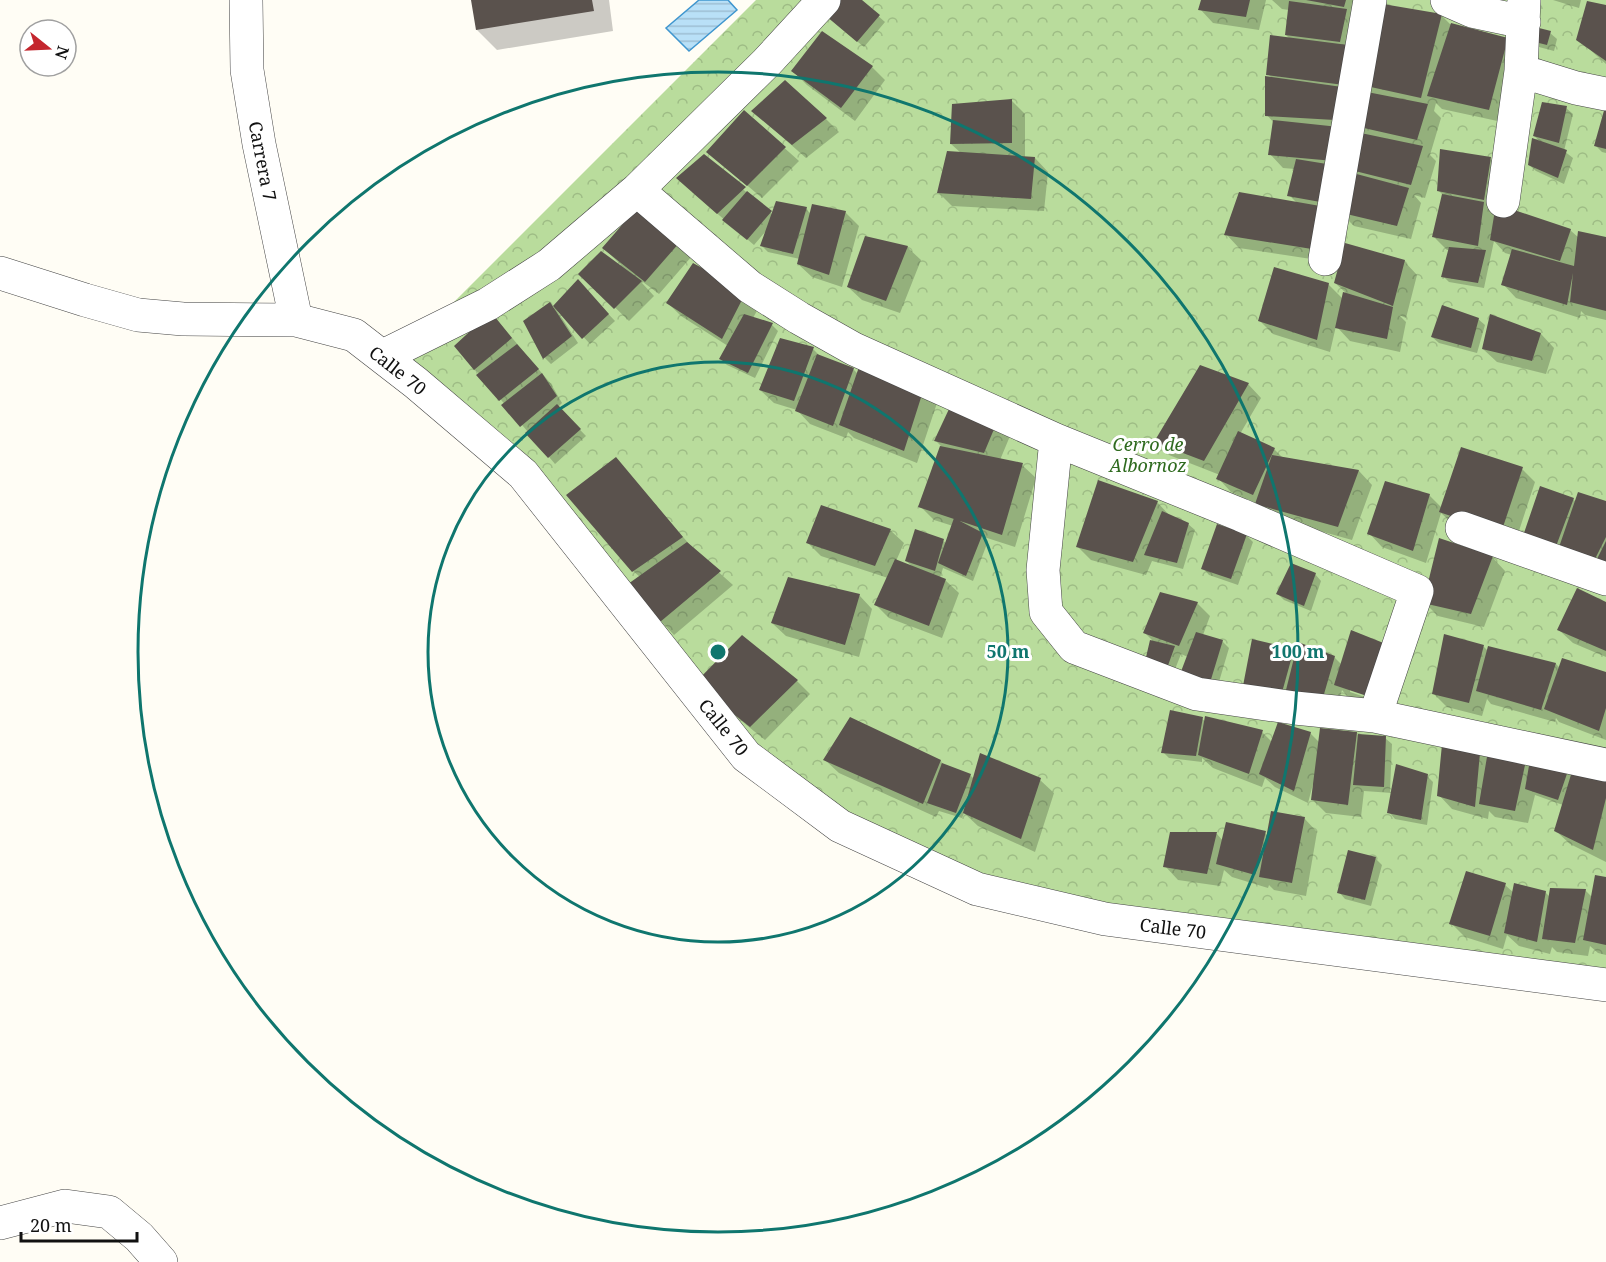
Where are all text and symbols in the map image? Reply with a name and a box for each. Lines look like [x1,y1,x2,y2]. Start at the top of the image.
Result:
north arrow [18,18,78,78]
text: N [50,43,75,62]
street label: Carrera 7 [244,119,282,203]
street label: Calle 70 [364,340,432,400]
park label: Cerro de Albornoz [1107,432,1187,477]
text: 50 m [987,639,1030,663]
text: 100 m [1272,639,1325,663]
centre of rings [708,642,728,662]
street label: Calle 70 [694,693,754,761]
street label: Calle 70 [1138,912,1208,944]
scale bar [21,1205,136,1243]
text: 20 m [30,1213,72,1237]

